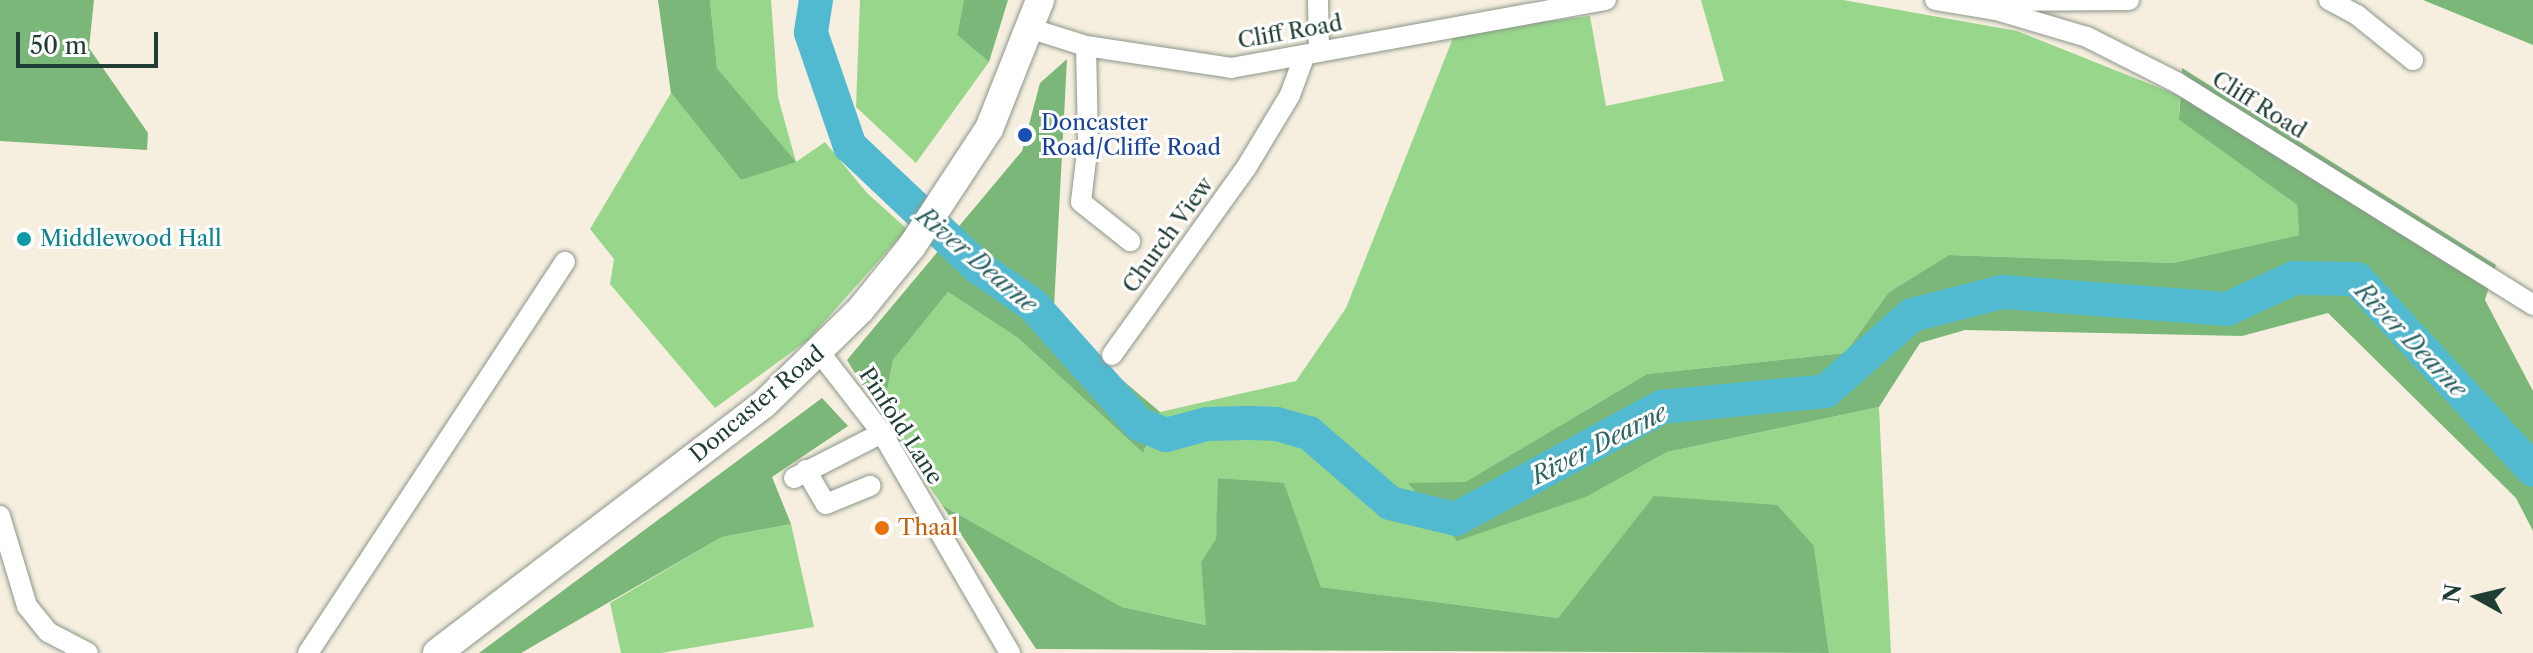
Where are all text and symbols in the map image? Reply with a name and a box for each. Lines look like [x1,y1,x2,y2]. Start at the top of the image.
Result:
street label: Cliff Road [1236,10,1344,54]
scale bar [20,16,162,66]
text: 50 m [30,31,87,60]
street label: Cliff Road [2207,66,2311,144]
place label: Doncaster Road/Cliffe Road [1041,109,1221,160]
marker: Doncaster Road/Cliffe Road [1016,126,1034,144]
street label: Church View [1117,172,1219,298]
water label: River Dearne [911,201,1043,319]
place label: Middlewood Hall [40,226,221,252]
marker: Middlewood Hall [15,230,33,248]
water label: River Dearne [2349,277,2473,403]
street label: Doncaster Road [684,340,830,468]
street label: Pinfold Lane [853,363,949,489]
water label: River Dearne [1527,398,1671,490]
place label: Thaal [898,515,958,541]
marker: Thaal [873,519,891,537]
north arrow [2437,557,2517,637]
text: N [2438,582,2467,605]

